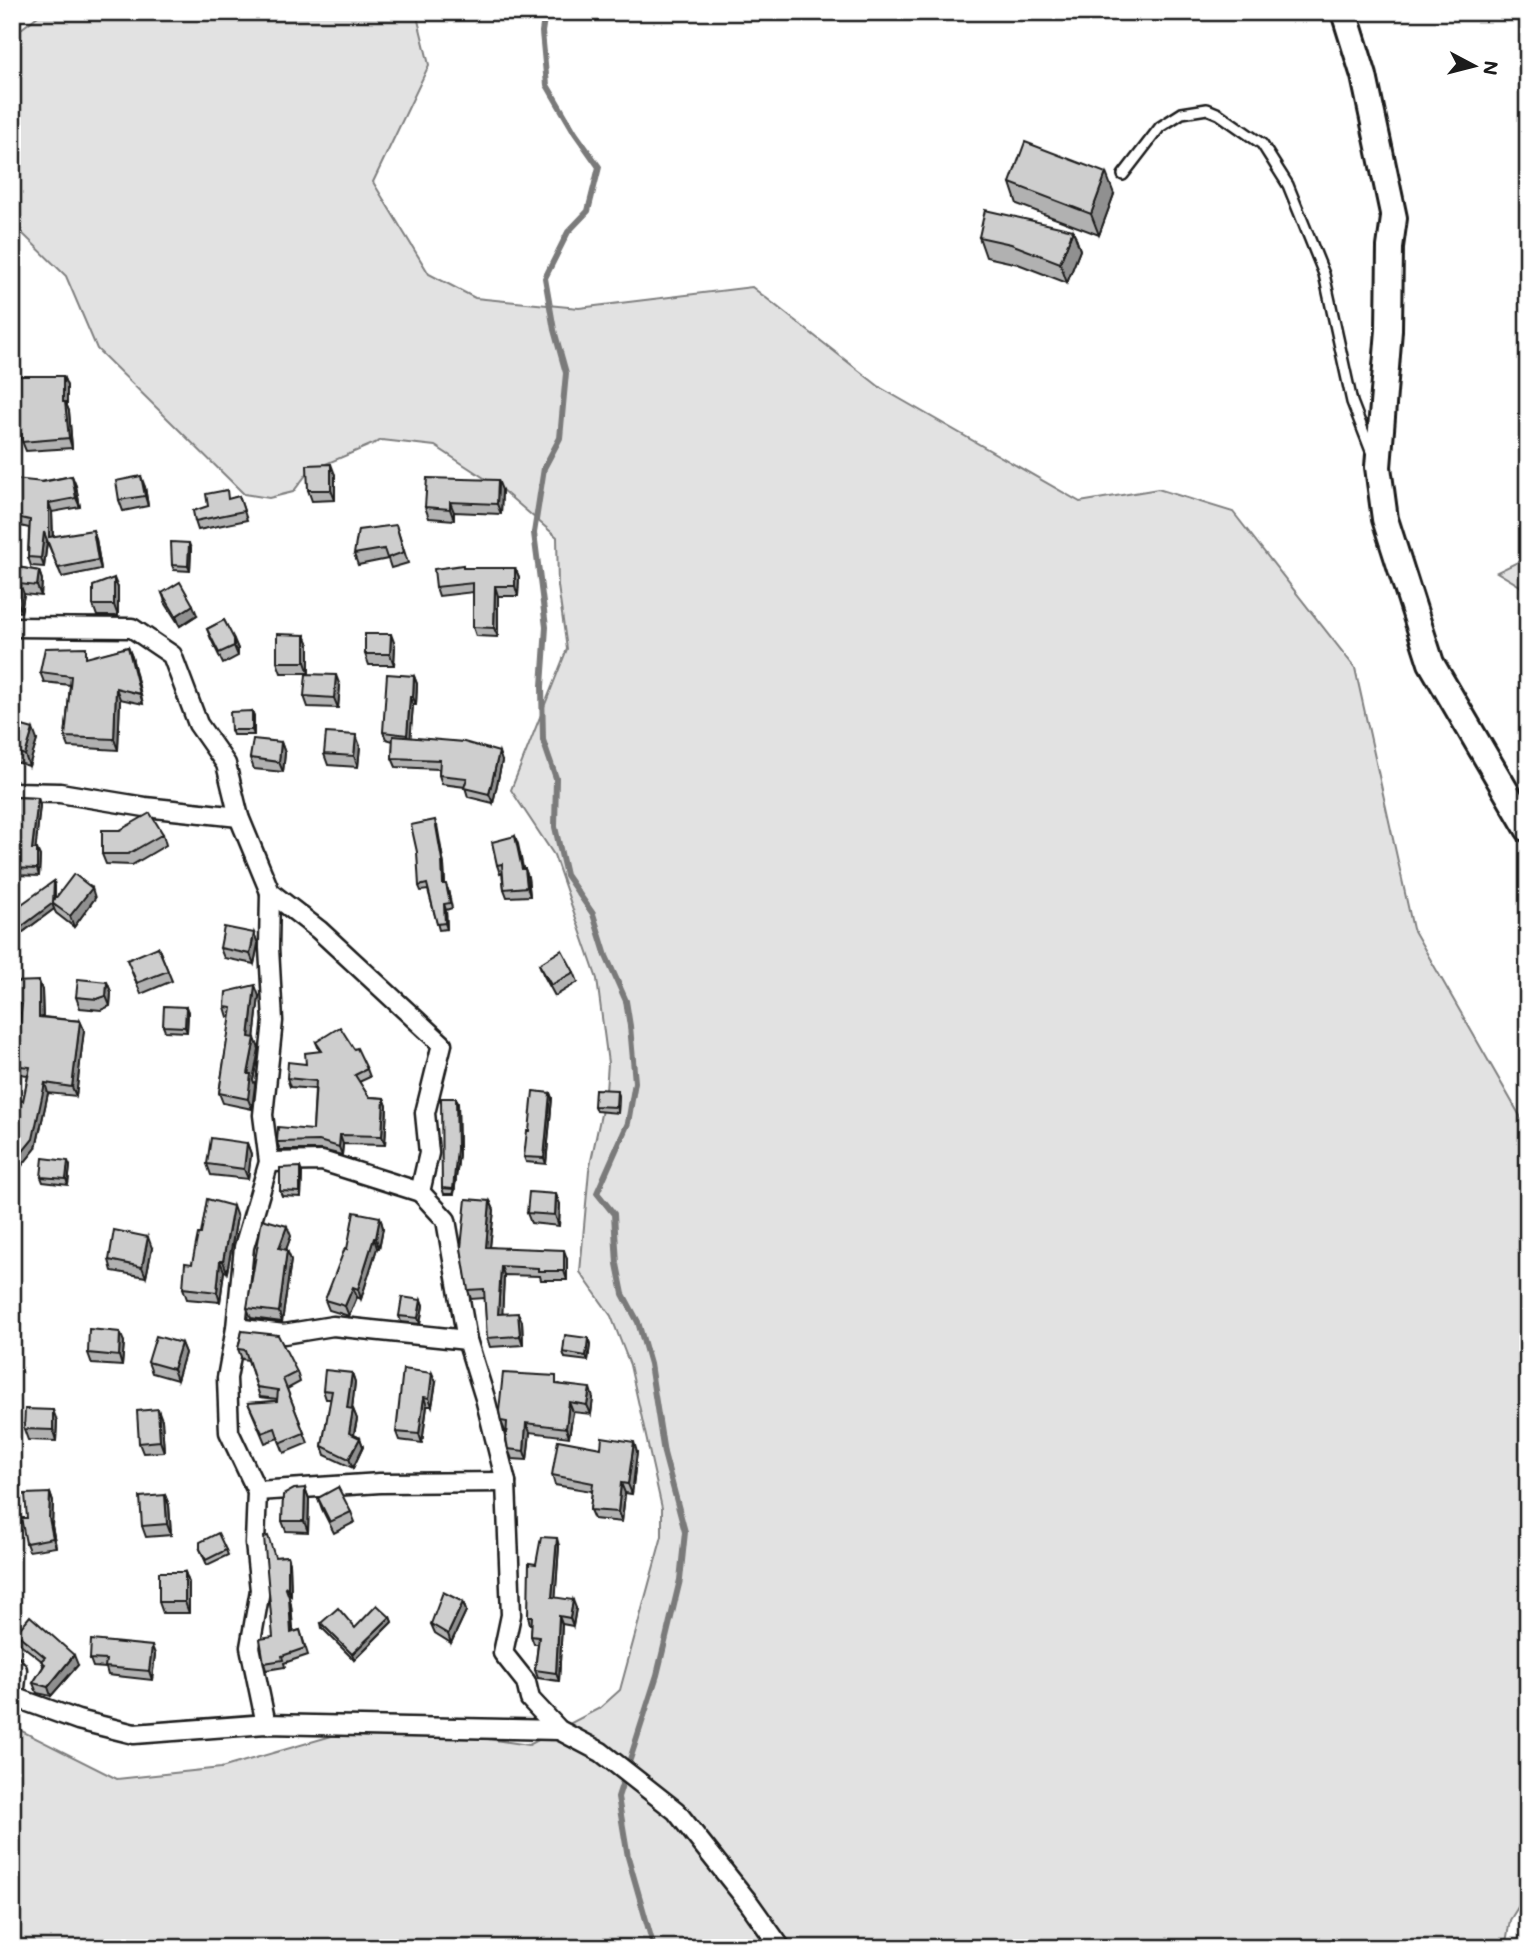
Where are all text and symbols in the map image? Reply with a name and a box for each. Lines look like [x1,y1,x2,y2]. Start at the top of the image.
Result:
north arrow [1438,32,1508,102]
text: N [1478,59,1505,77]

